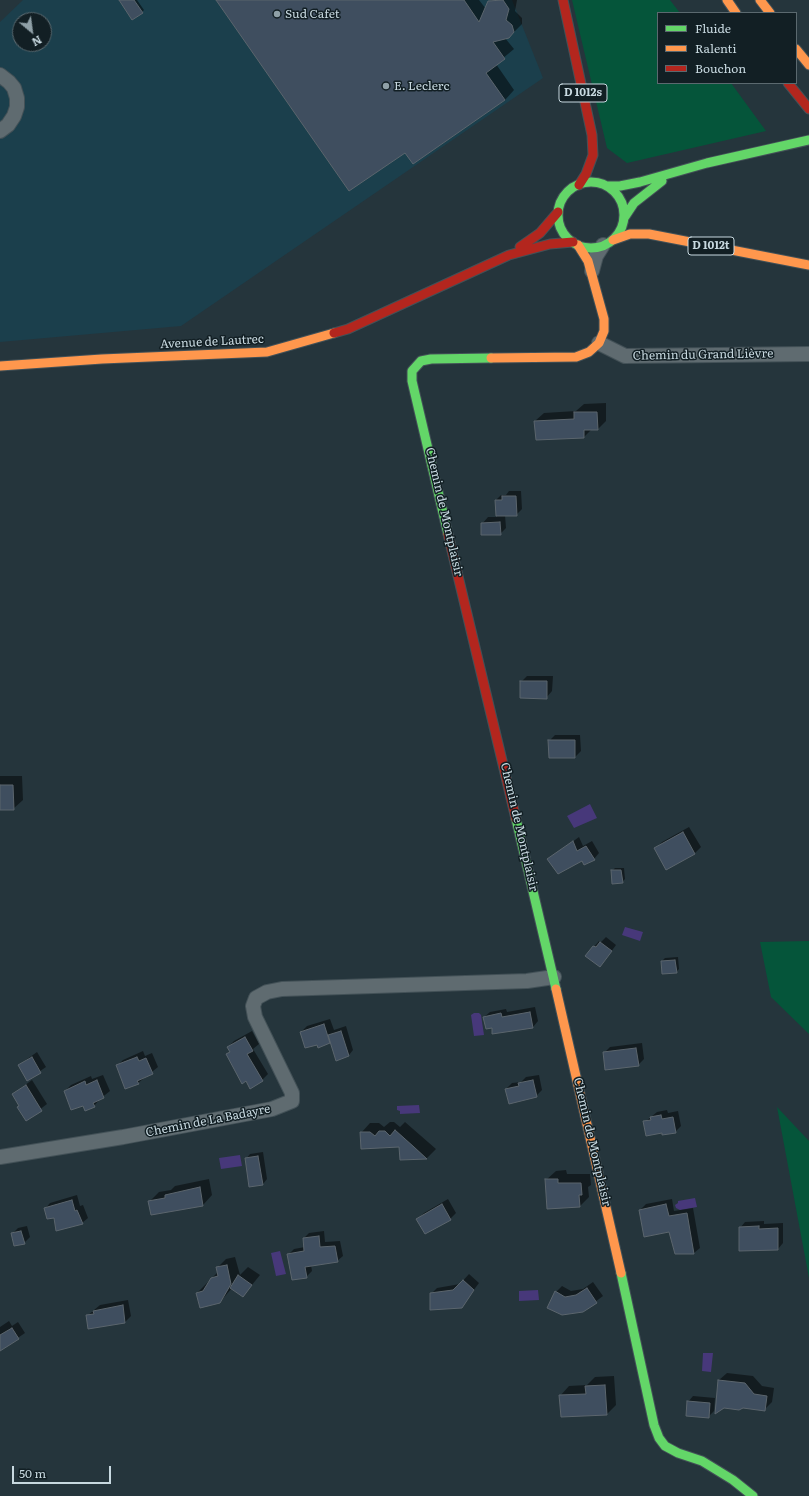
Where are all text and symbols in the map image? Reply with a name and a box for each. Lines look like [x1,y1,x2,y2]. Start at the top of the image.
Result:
place label: Sud Cafet [285,7,340,21]
marker: Sud Cafet [272,9,282,19]
north arrow [12,12,52,52]
legend [657,12,797,84]
text: Fluide [695,19,731,37]
text: N [29,32,45,51]
text: Ralenti [695,39,736,57]
text: Bouchon [695,59,746,77]
place label: E. Leclerc [394,79,449,93]
marker: E. Leclerc [381,81,391,91]
road number: D 1012s [559,84,607,102]
road number: D 1012t [688,237,734,255]
street label: Avenue de Lautrec [160,332,264,352]
street label: Chemin du Grand Lièvre [633,347,773,363]
street label: Chemin de Montplaisir [422,446,466,578]
street label: Chemin de Montplaisir [497,761,541,893]
street label: Chemin de Montplaisir [570,1076,614,1208]
street label: Chemin de La Badayre [144,1102,272,1140]
scale bar [14,1458,113,1484]
text: 50 m [19,1464,46,1482]

